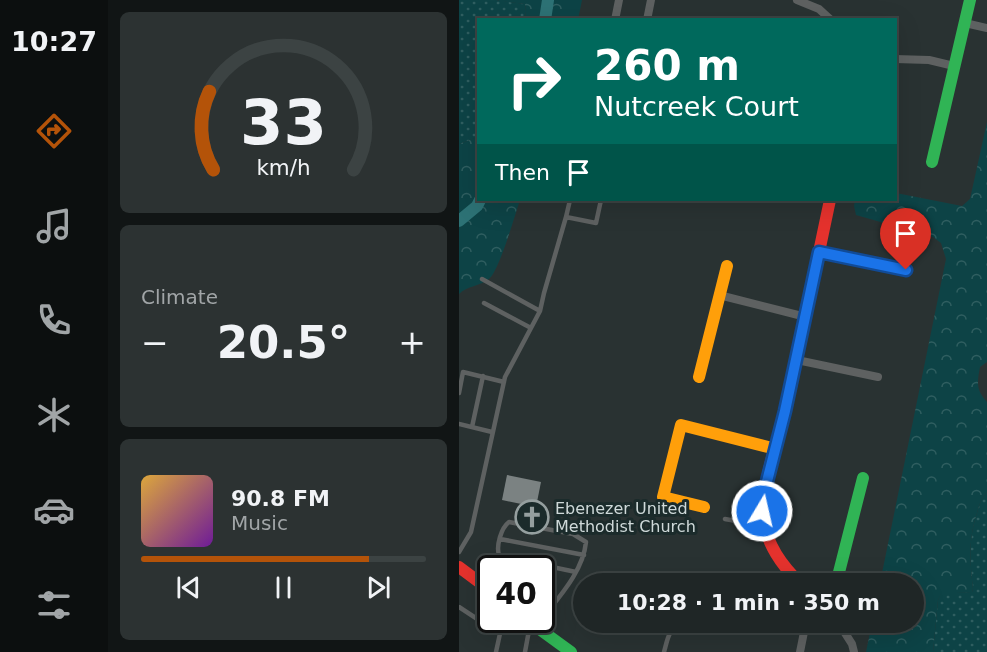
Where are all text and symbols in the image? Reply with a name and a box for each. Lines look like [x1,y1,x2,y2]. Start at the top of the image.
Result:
text: 10:27 [11,26,97,57]
text: 260 m [594,41,740,90]
icon: right [495,42,573,120]
text: 33 [240,86,327,159]
text: Nutcreek Court [594,91,799,122]
icon: directions [33,110,75,152]
text: km/h [256,155,311,180]
icon: arrive [562,156,595,189]
text: Then [495,160,550,185]
icon: music [33,205,75,247]
pin [880,208,931,270]
icon: arrive [889,217,922,250]
text: Climate [141,285,218,309]
icon: phone [33,299,75,341]
text: 20.5° [217,316,350,369]
text: − [141,323,169,362]
text: + [398,323,426,362]
icon: climate [33,394,75,436]
position arrow [730,479,794,543]
text: 90.8 FM [231,486,330,511]
icon: car [33,489,75,531]
church icon: Ebenezer United Methodist Church [514,499,550,535]
place label: Ebenezer United Methodist Church [555,499,696,536]
text: Music [231,511,288,535]
speed limit sign: 40 [477,555,555,633]
icon: previous [172,571,205,604]
icon: pause [267,571,300,604]
icon: next [362,571,395,604]
icon: filters [33,584,75,626]
text: 10:28 · 1 min · 350 m [617,590,880,615]

